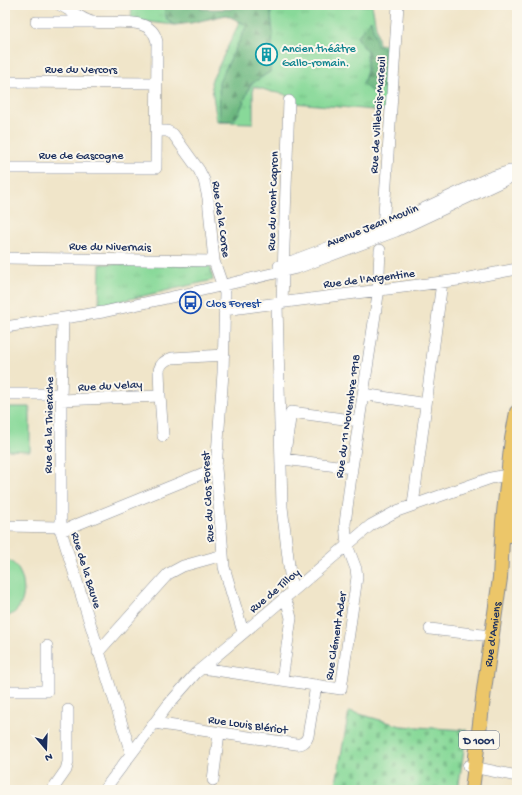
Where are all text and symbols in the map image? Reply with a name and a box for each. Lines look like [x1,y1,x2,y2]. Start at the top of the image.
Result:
building icon: Ancien théâtre Gallo-romain. [254,42,280,68]
place label: Ancien théâtre Gallo-romain. [282,43,357,71]
street label: Rue de Villebois-Mareuil [368,56,390,174]
street label: Rue du Vercors [45,64,118,78]
street label: Rue de Gascogne [39,150,124,164]
street label: Rue du Mont Capron [265,151,283,251]
street label: Rue de la Corse [208,180,232,259]
street label: Avenue Jean Moulin [325,202,421,252]
street label: Rue du Nivernais [69,240,152,256]
street label: Rue de l'Argentine [323,267,417,293]
bus stop icon: Clos Forest [178,290,204,316]
place label: Clos Forest [206,298,262,312]
street label: Rue du 11 Novembre 1918 [333,353,365,479]
street label: Rue de la Thierache [42,376,58,473]
street label: Rue du Velay [78,378,143,396]
street label: Rue du Clos Forest [200,450,218,543]
street label: Rue de la Bauve [67,531,104,611]
street label: Rue de Tilloy [247,566,303,617]
street label: Rue Clément Ader [323,590,351,681]
street label: Rue d'Amiens [482,601,506,668]
street label: Rue Louis Blériot [207,713,289,739]
north arrow [26,729,66,769]
road number: D 1001 [459,731,499,749]
text: N [43,750,54,763]

